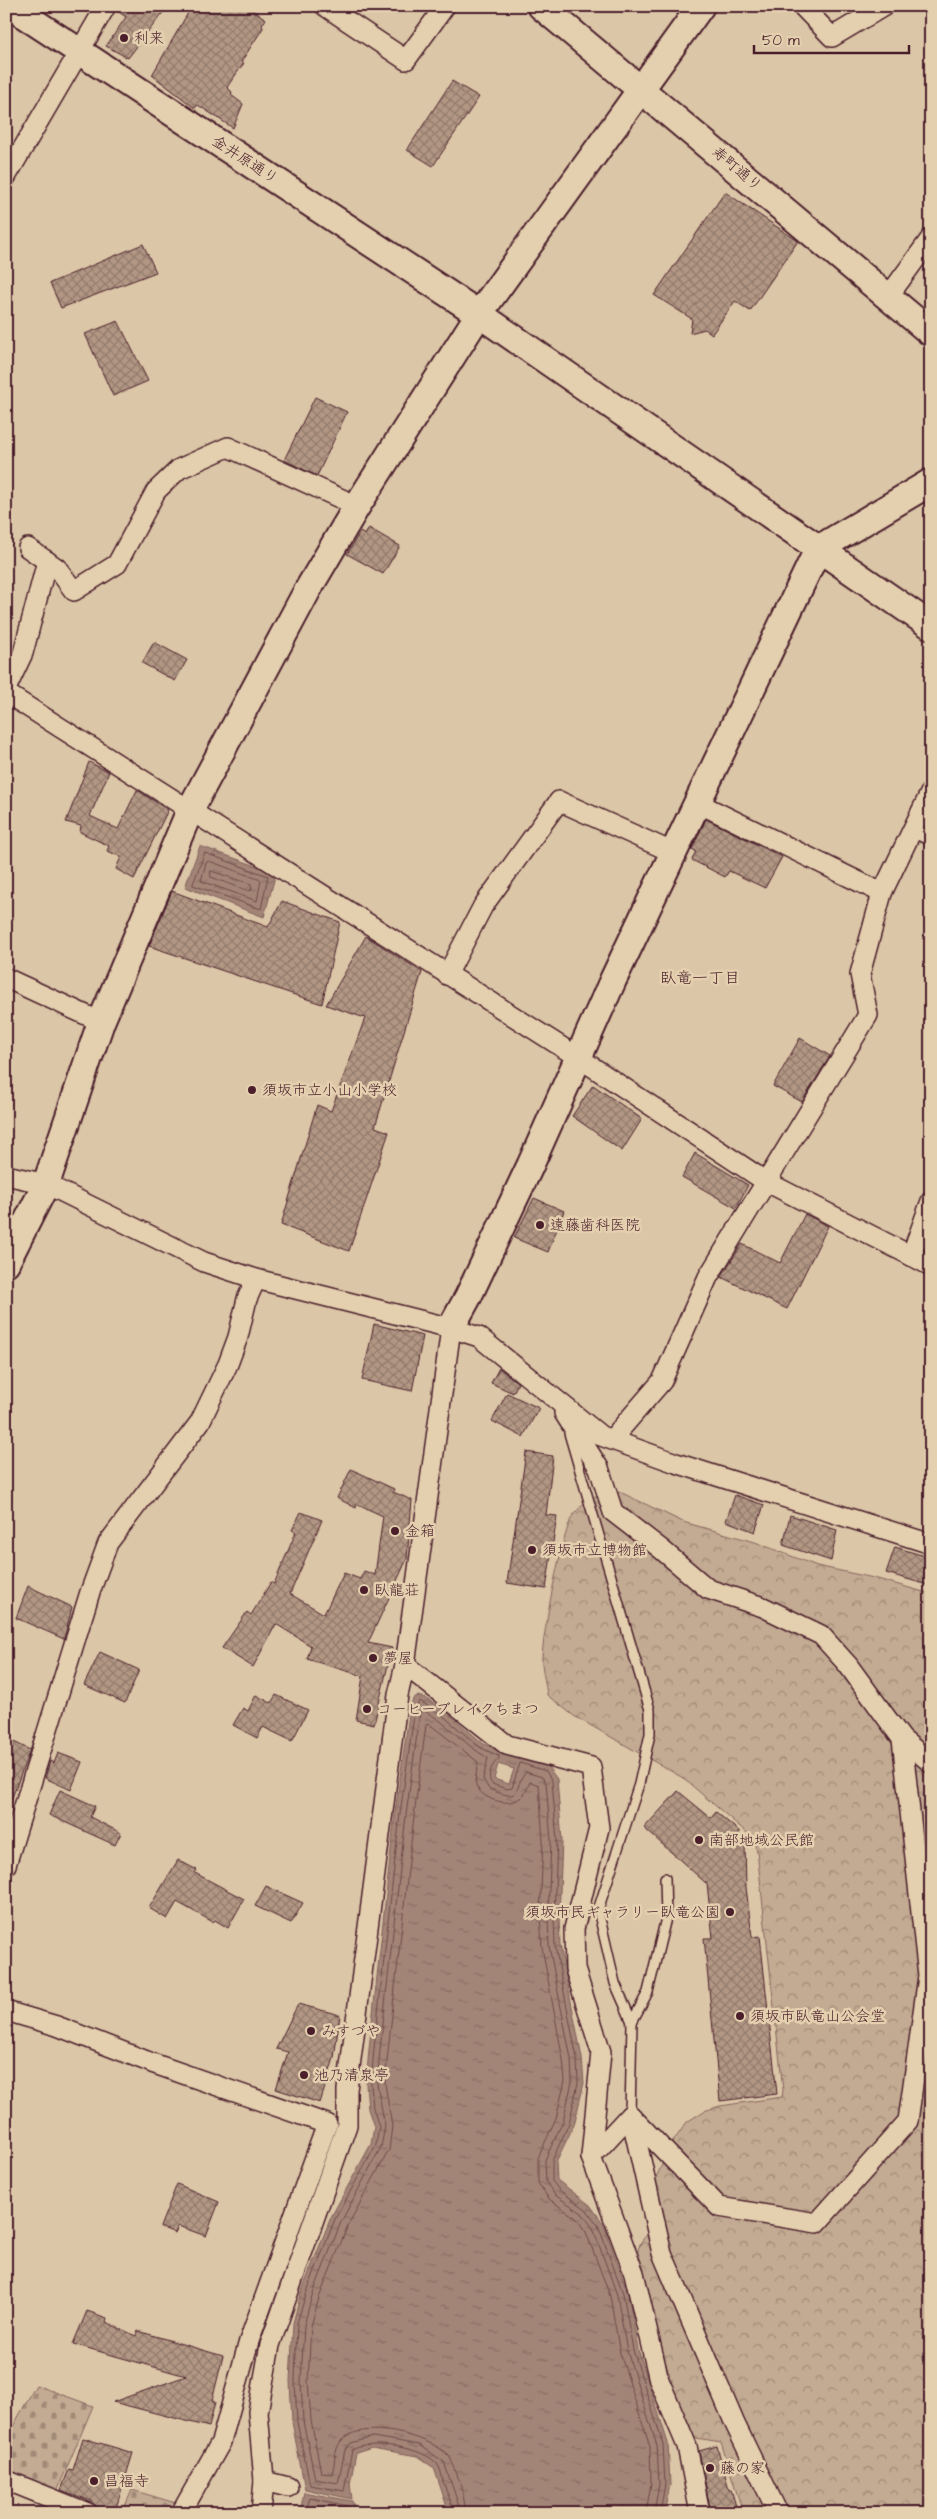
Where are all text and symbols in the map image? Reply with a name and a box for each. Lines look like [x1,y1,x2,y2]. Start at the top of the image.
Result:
scale bar [754,22,910,54]
place label: 利来 [134,28,164,49]
text: 50 m [762,30,800,51]
marker: 利来 [118,32,130,44]
street label: 金井原通り [208,131,282,189]
street label: 寿町通り [707,142,767,196]
district label: 臥竜一丁目 [660,967,740,989]
place label: 須坂市立小山小学校 [262,1080,397,1101]
marker: 須坂市立小山小学校 [246,1084,258,1096]
place label: 遠藤歯科医院 [550,1215,640,1236]
marker: 遠藤歯科医院 [534,1219,546,1231]
place label: 金箱 [405,1521,435,1542]
marker: 金箱 [389,1525,401,1537]
place label: 須坂市立博物館 [542,1540,647,1561]
marker: 須坂市立博物館 [526,1544,538,1556]
place label: 臥龍荘 [374,1580,419,1601]
marker: 臥龍荘 [358,1584,370,1596]
place label: 夢屋 [383,1648,413,1669]
marker: 夢屋 [367,1652,379,1664]
place label: コーヒーブレイクちまつ [377,1699,539,1720]
marker: コーヒーブレイクちまつ [361,1703,373,1715]
place label: 南部地域公民館 [709,1830,814,1851]
marker: 南部地域公民館 [693,1834,705,1846]
place label: 須坂市民ギャラリー臥竜公園 [525,1902,720,1923]
marker: 須坂市民ギャラリー臥竜公園 [724,1906,736,1918]
place label: 須坂市臥竜山公会堂 [750,2006,885,2027]
marker: 須坂市臥竜山公会堂 [734,2010,746,2022]
place label: みすづや [321,2021,380,2042]
marker: みすづや [305,2025,317,2037]
place label: 池乃清泉亭 [314,2065,389,2086]
marker: 池乃清泉亭 [298,2069,310,2081]
place label: 藤の家 [720,2458,765,2479]
marker: 藤の家 [704,2462,716,2474]
place label: 昌福寺 [104,2471,149,2492]
marker: 昌福寺 [88,2475,100,2487]

